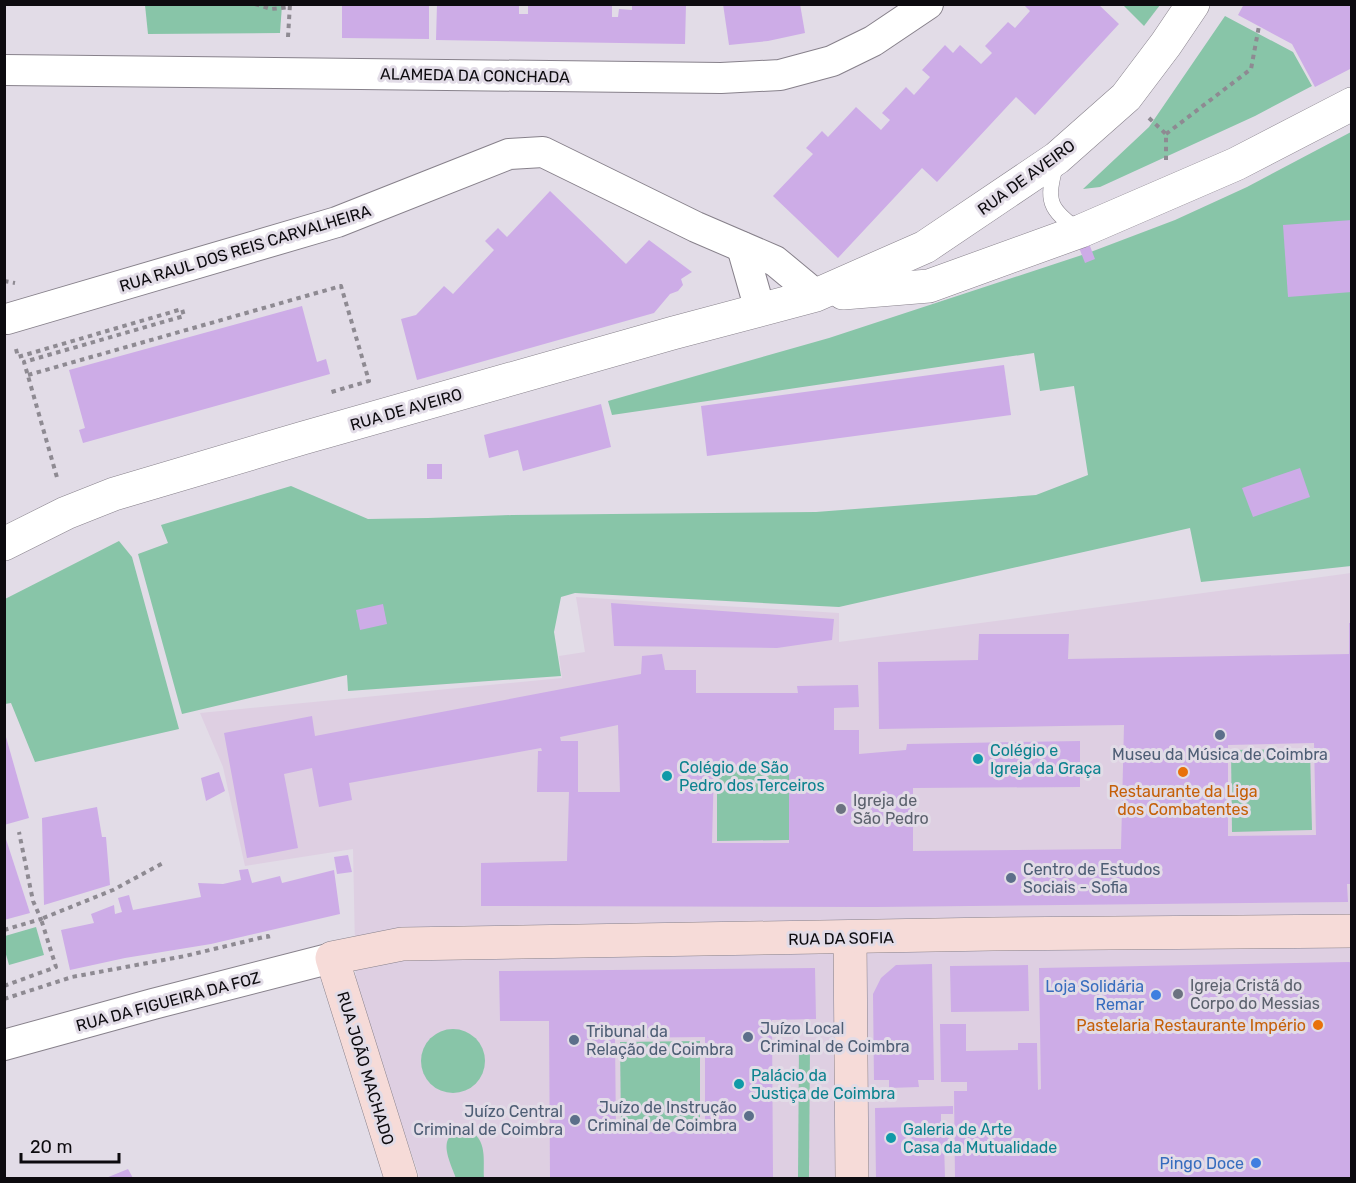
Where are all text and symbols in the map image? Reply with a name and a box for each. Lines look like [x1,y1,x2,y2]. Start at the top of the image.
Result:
street label: ALAMEDA DA CONCHADA [380,64,570,87]
street label: RUA DE AVEIRO [974,136,1079,219]
street label: RUA RAUL DOS REIS CARVALHEIRA [117,201,373,296]
street label: RUA DE AVEIRO [348,384,464,435]
marker: Museu da Música de Coimbra [1213,728,1227,742]
place label: Colégio e Igreja da Graça [990,741,1101,778]
place label: Museu da Música de Coimbra [1112,745,1328,764]
marker: Colégio e Igreja da Graça [971,752,985,766]
place label: Colégio de São Pedro dos Terceiros [679,758,825,795]
marker: Restaurante da Liga dos Combatentes [1176,765,1190,779]
marker: Colégio de São Pedro dos Terceiros [660,769,674,783]
place label: Restaurante da Liga dos Combatentes [1108,782,1258,819]
place label: Igreja de São Pedro [853,791,929,828]
marker: Igreja de São Pedro [834,802,848,816]
place label: Centro de Estudos Sociais - Sofia [1023,860,1160,897]
marker: Centro de Estudos Sociais - Sofia [1004,871,1018,885]
street label: RUA DA SOFIA [788,928,894,949]
street label: RUA DA FIGUEIRA DA FOZ [74,968,262,1035]
place label: Igreja Cristã do Corpo do Messias [1190,976,1320,1013]
place label: Loja Solidária Remar [1045,977,1144,1014]
marker: Igreja Cristã do Corpo do Messias [1171,987,1185,1001]
marker: Loja Solidária Remar [1149,988,1163,1002]
street label: RUA JOÃO MACHADO [333,989,398,1147]
place label: Pastelaria Restaurante Império [1076,1016,1306,1035]
marker: Pastelaria Restaurante Império [1311,1018,1325,1032]
place label: Juízo Local Criminal de Coimbra [760,1019,910,1056]
place label: Tribunal da Relação de Coimbra [586,1022,733,1059]
marker: Juízo Local Criminal de Coimbra [741,1030,755,1044]
marker: Tribunal da Relação de Coimbra [567,1033,581,1047]
place label: Palácio da Justiça de Coimbra [751,1066,895,1103]
marker: Palácio da Justiça de Coimbra [732,1077,746,1091]
place label: Juízo de Instrução Criminal de Coimbra [587,1098,737,1135]
place label: Juízo Central Criminal de Coimbra [413,1102,563,1139]
marker: Juízo de Instrução Criminal de Coimbra [742,1109,756,1123]
marker: Juízo Central Criminal de Coimbra [568,1113,582,1127]
place label: Galeria de Arte Casa da Mutualidade [903,1120,1057,1157]
scale bar [21,1126,118,1164]
marker: Galeria de Arte Casa da Mutualidade [884,1131,898,1145]
text: 20 m [30,1136,72,1158]
place label: Pingo Doce [1160,1154,1244,1173]
marker: Pingo Doce [1249,1156,1263,1170]

